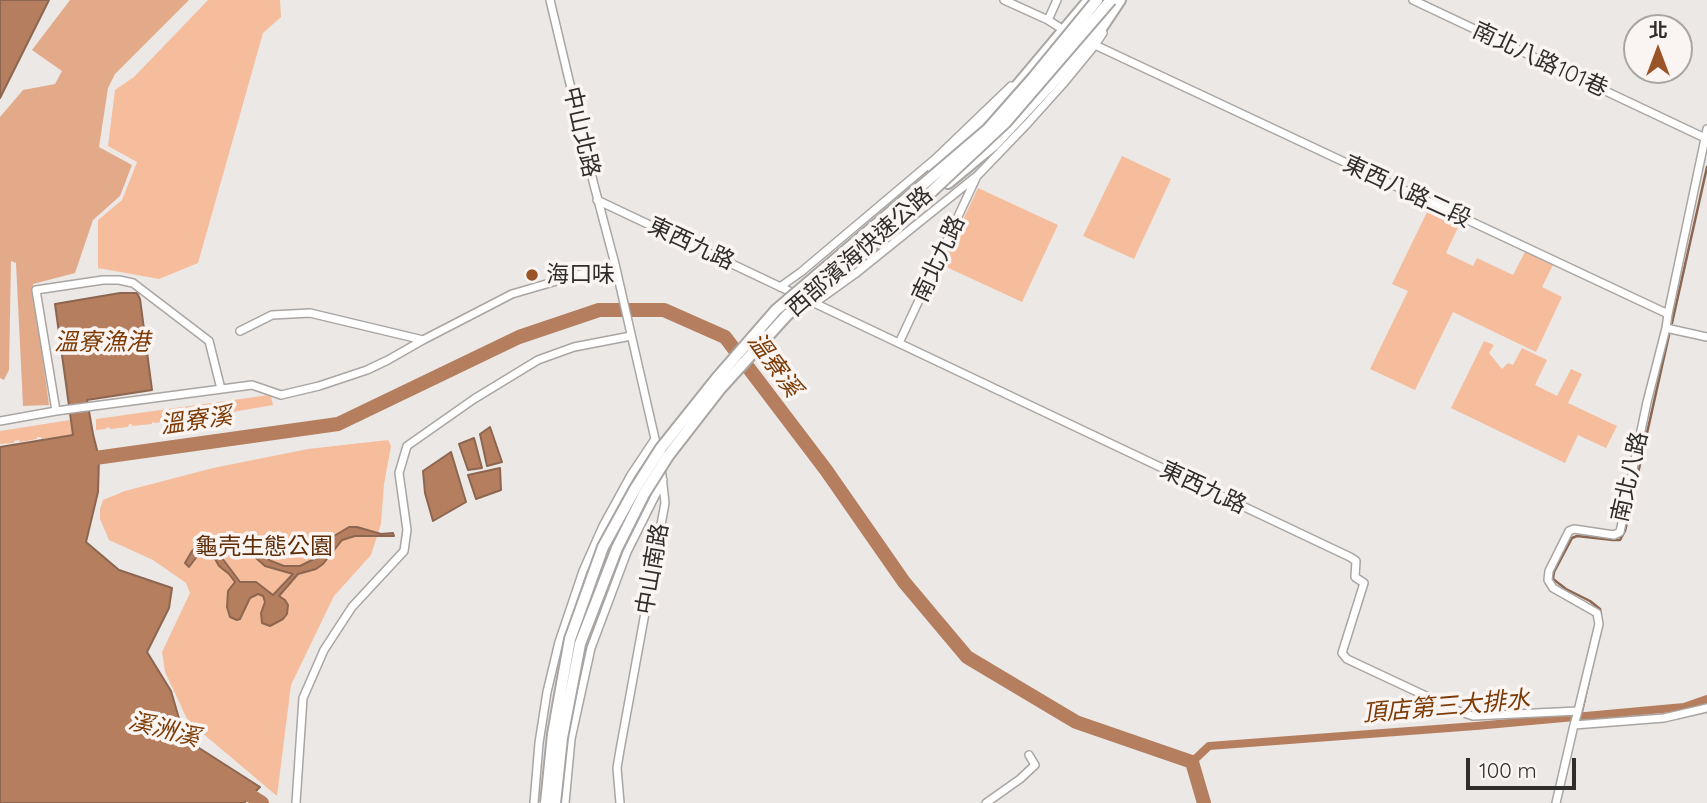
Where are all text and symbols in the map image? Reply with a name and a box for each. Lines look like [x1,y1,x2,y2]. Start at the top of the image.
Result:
north arrow [1623,14,1693,84]
street label: 南北八路101巷 [1468,17,1612,103]
text: 北 [1648,18,1668,42]
street label: 中山北路 [557,84,605,180]
street label: 東西八路二段 [1339,150,1475,234]
street label: 西部濱海快速公路 [782,181,938,323]
street label: 南北九路 [907,211,971,307]
street label: 東西九路 [643,212,739,276]
place label: 海口味 [546,261,615,289]
marker: 海口味 [524,267,540,283]
water label: 溫寮溪 [741,327,807,403]
water label: 溫寮漁港 [54,329,150,357]
water label: 溫寮溪 [158,402,234,440]
street label: 南北八路 [1606,429,1654,525]
street label: 東西九路 [1155,456,1251,520]
street label: 中山南路 [631,521,675,617]
park label: 龜壳生態公園 [195,533,333,561]
water label: 頂店第三大排水 [1361,685,1531,729]
water label: 溪洲溪 [125,707,203,753]
scale bar [1469,744,1579,788]
text: 100 m [1479,757,1537,783]

